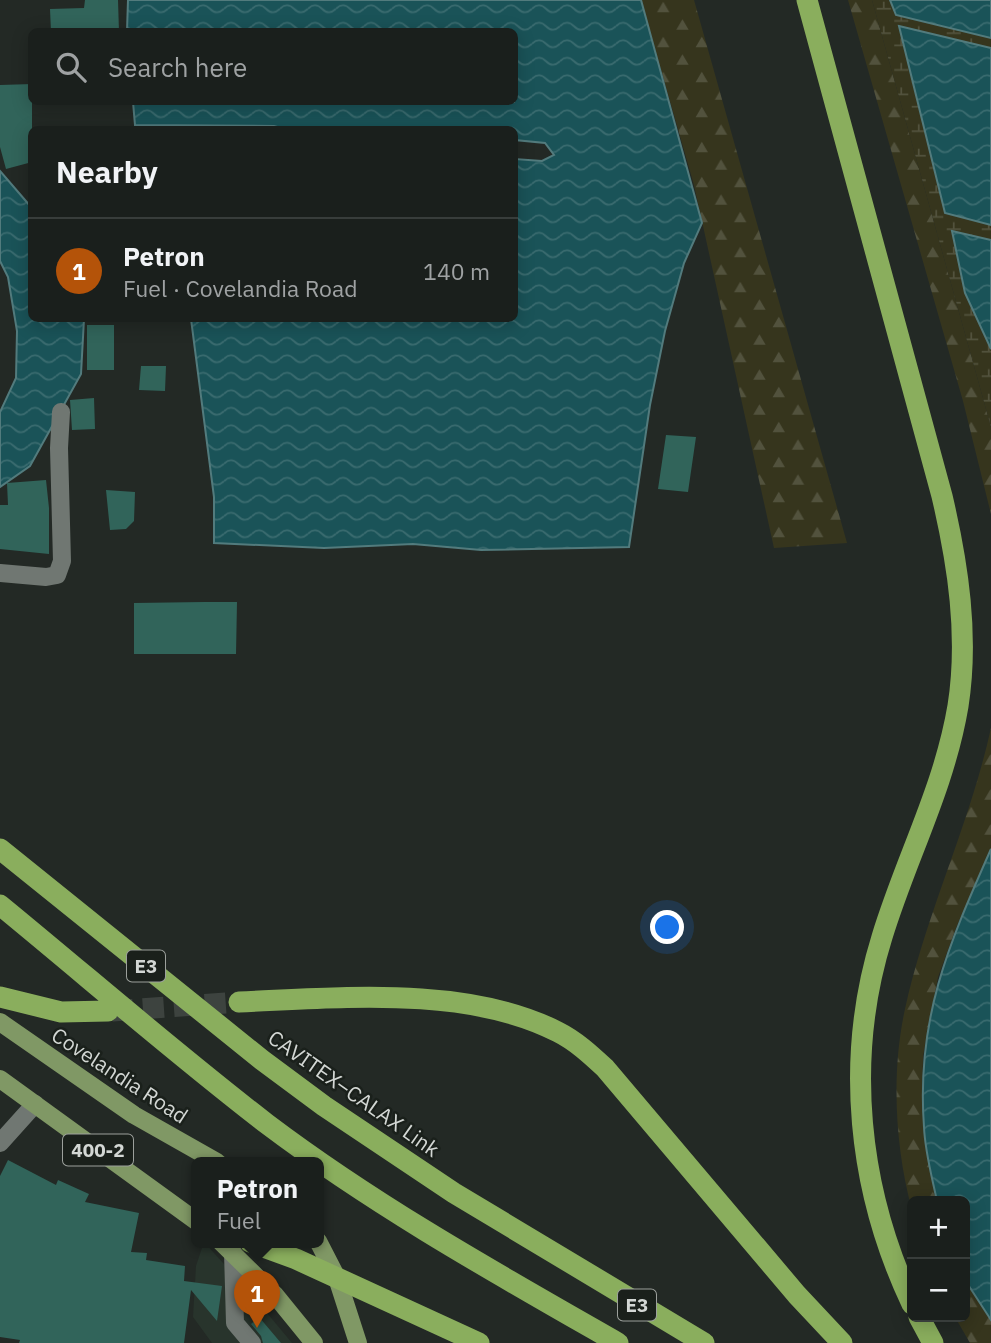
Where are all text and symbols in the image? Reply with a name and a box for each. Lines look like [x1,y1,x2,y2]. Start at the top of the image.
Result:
search box [28,28,518,105]
icon: search [52,48,90,86]
text: Search here [108,50,247,84]
text: Nearby [56,152,158,191]
text: Petron [123,239,205,273]
text: 1 [72,256,86,286]
text: 140 m [423,256,490,286]
text: Fuel · Covelandia Road [123,273,358,303]
your location [650,910,684,944]
road number: E3 [127,950,165,982]
street label: Covelandia Road [47,1020,193,1130]
street label: CAVITEX–CALAX Link [263,1023,445,1163]
road number: 400-2 [63,1134,133,1166]
popup [191,1157,324,1248]
text: Petron [217,1171,298,1205]
map controls [907,1196,970,1322]
button: + [907,1196,970,1259]
text: Fuel [217,1205,261,1235]
button: − [907,1259,970,1322]
pin: 1 [234,1270,280,1328]
road number: E3 [618,1289,656,1320]

